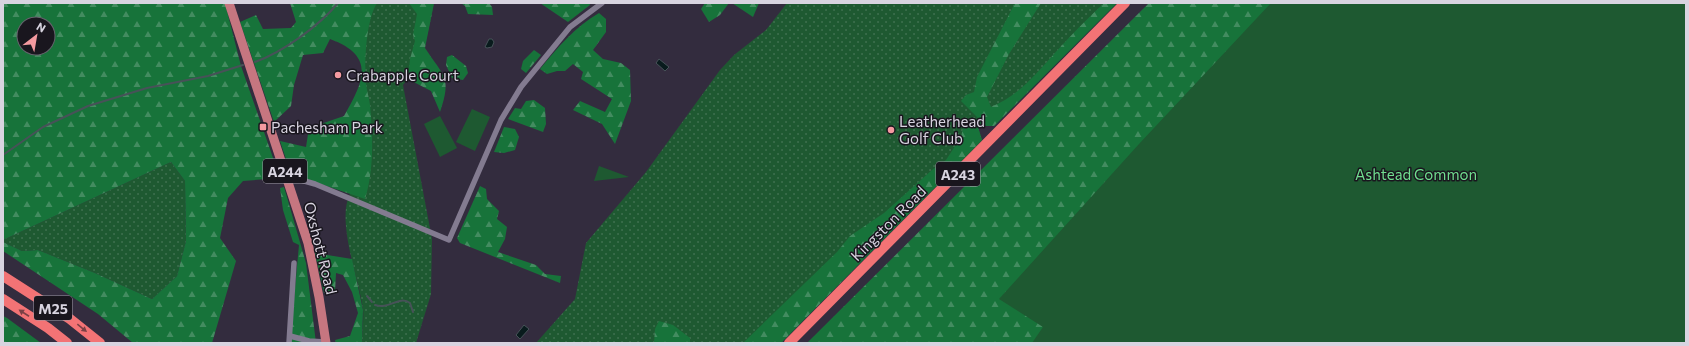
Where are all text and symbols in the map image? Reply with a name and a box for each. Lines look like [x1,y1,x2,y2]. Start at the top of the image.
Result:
north arrow [16,16,56,56]
text: N [35,19,48,35]
place label: Crabapple Court [346,66,459,84]
marker: Crabapple Court [333,70,343,80]
place label: Leatherhead Golf Club [899,112,985,147]
place label: Pachesham Park [271,118,383,136]
marker: Pachesham Park [258,122,268,132]
marker: Leatherhead Golf Club [886,125,896,135]
road number: A244 [263,159,307,183]
road number: A243 [936,162,980,186]
park label: Ashtead Common [1355,165,1477,183]
street label: Kingston Road [847,182,929,264]
street label: Oxshott Road [301,200,341,296]
road number: M25 [34,296,72,320]
one-way arrow [18,309,30,316]
one-way arrow [76,324,87,333]

